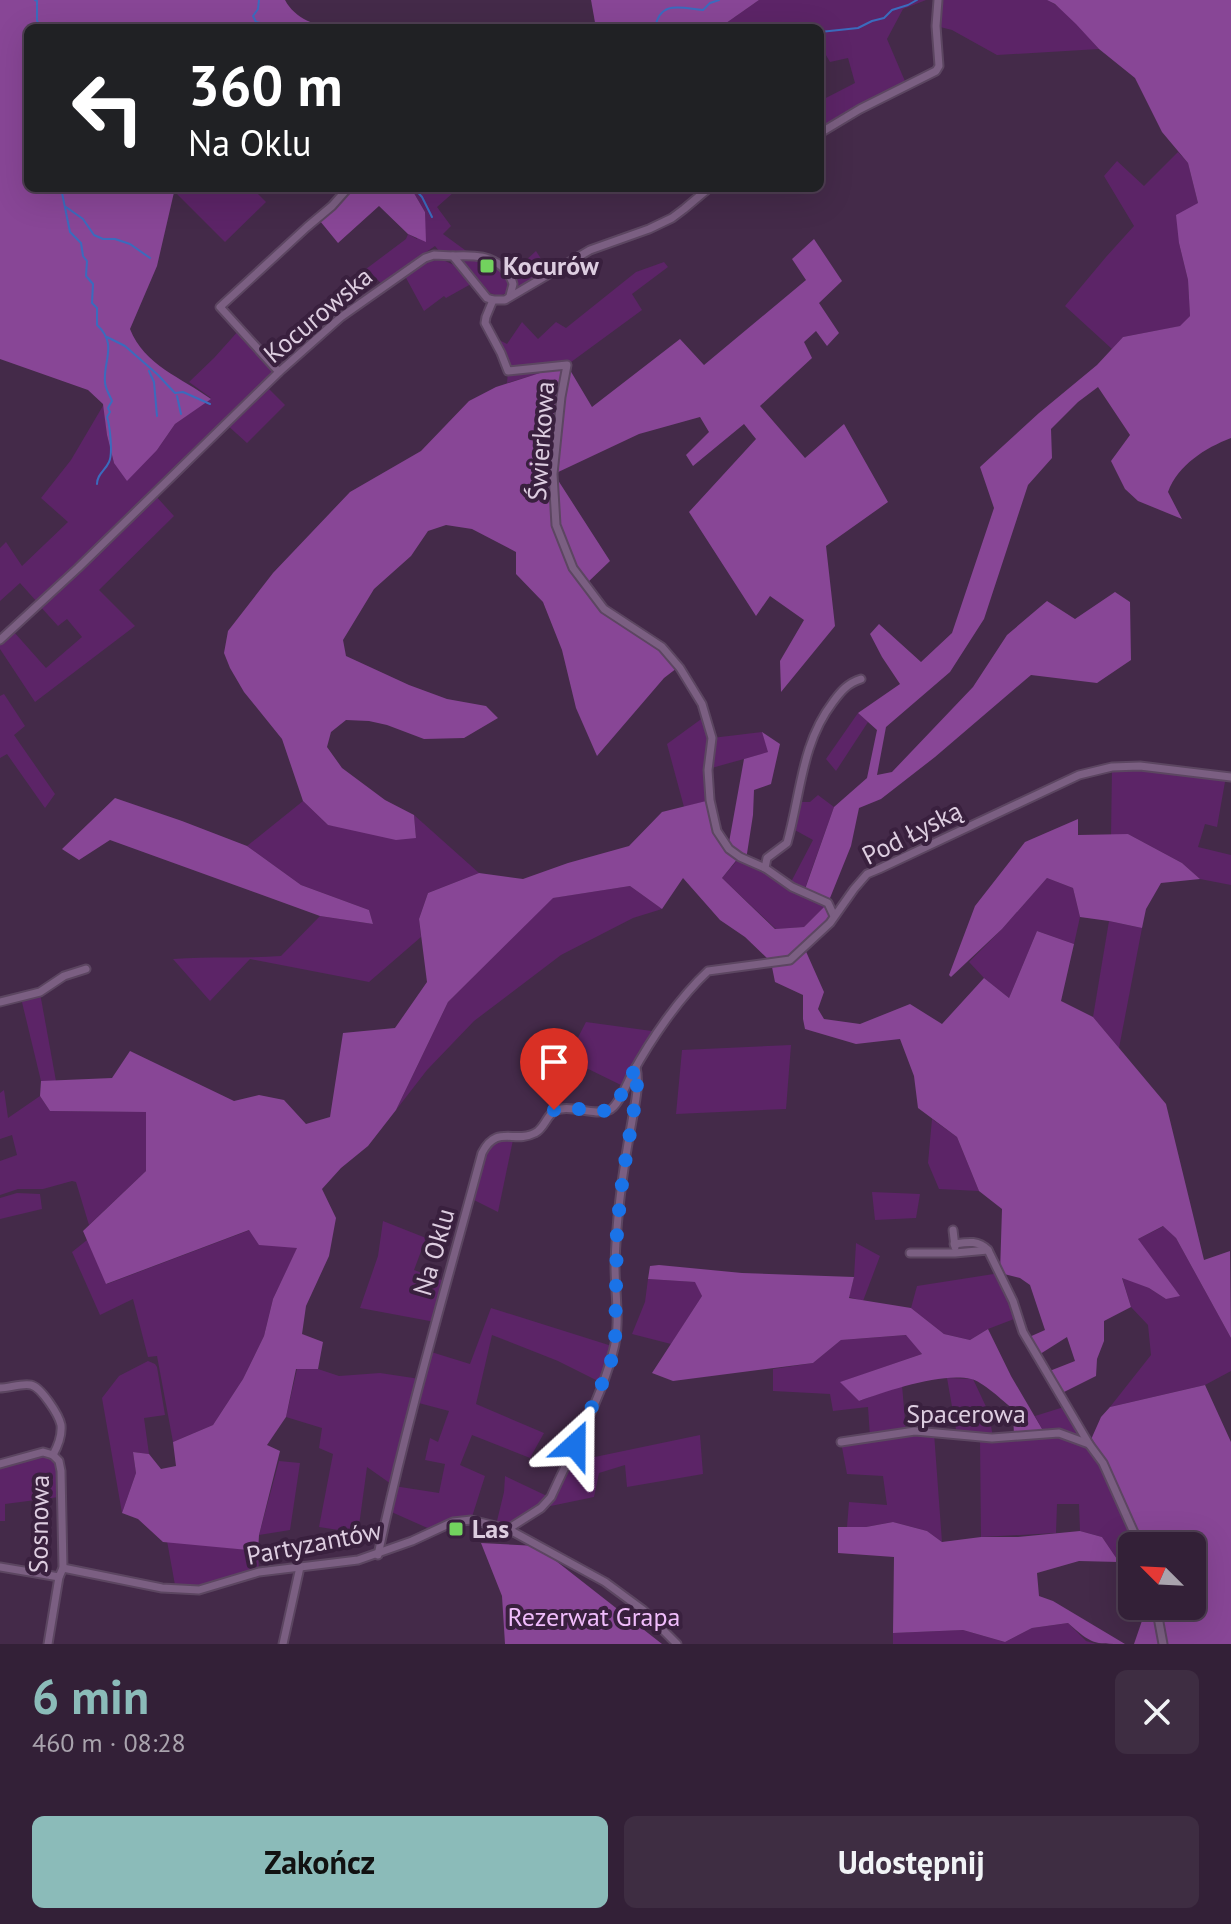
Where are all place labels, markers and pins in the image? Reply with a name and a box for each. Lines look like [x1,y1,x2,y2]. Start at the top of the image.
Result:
place label: Kocurów [503,249,599,282]
marker: Kocurów [478,257,496,275]
pin [520,1028,588,1110]
place label: Las [472,1512,509,1545]
marker: Las [447,1520,465,1538]

